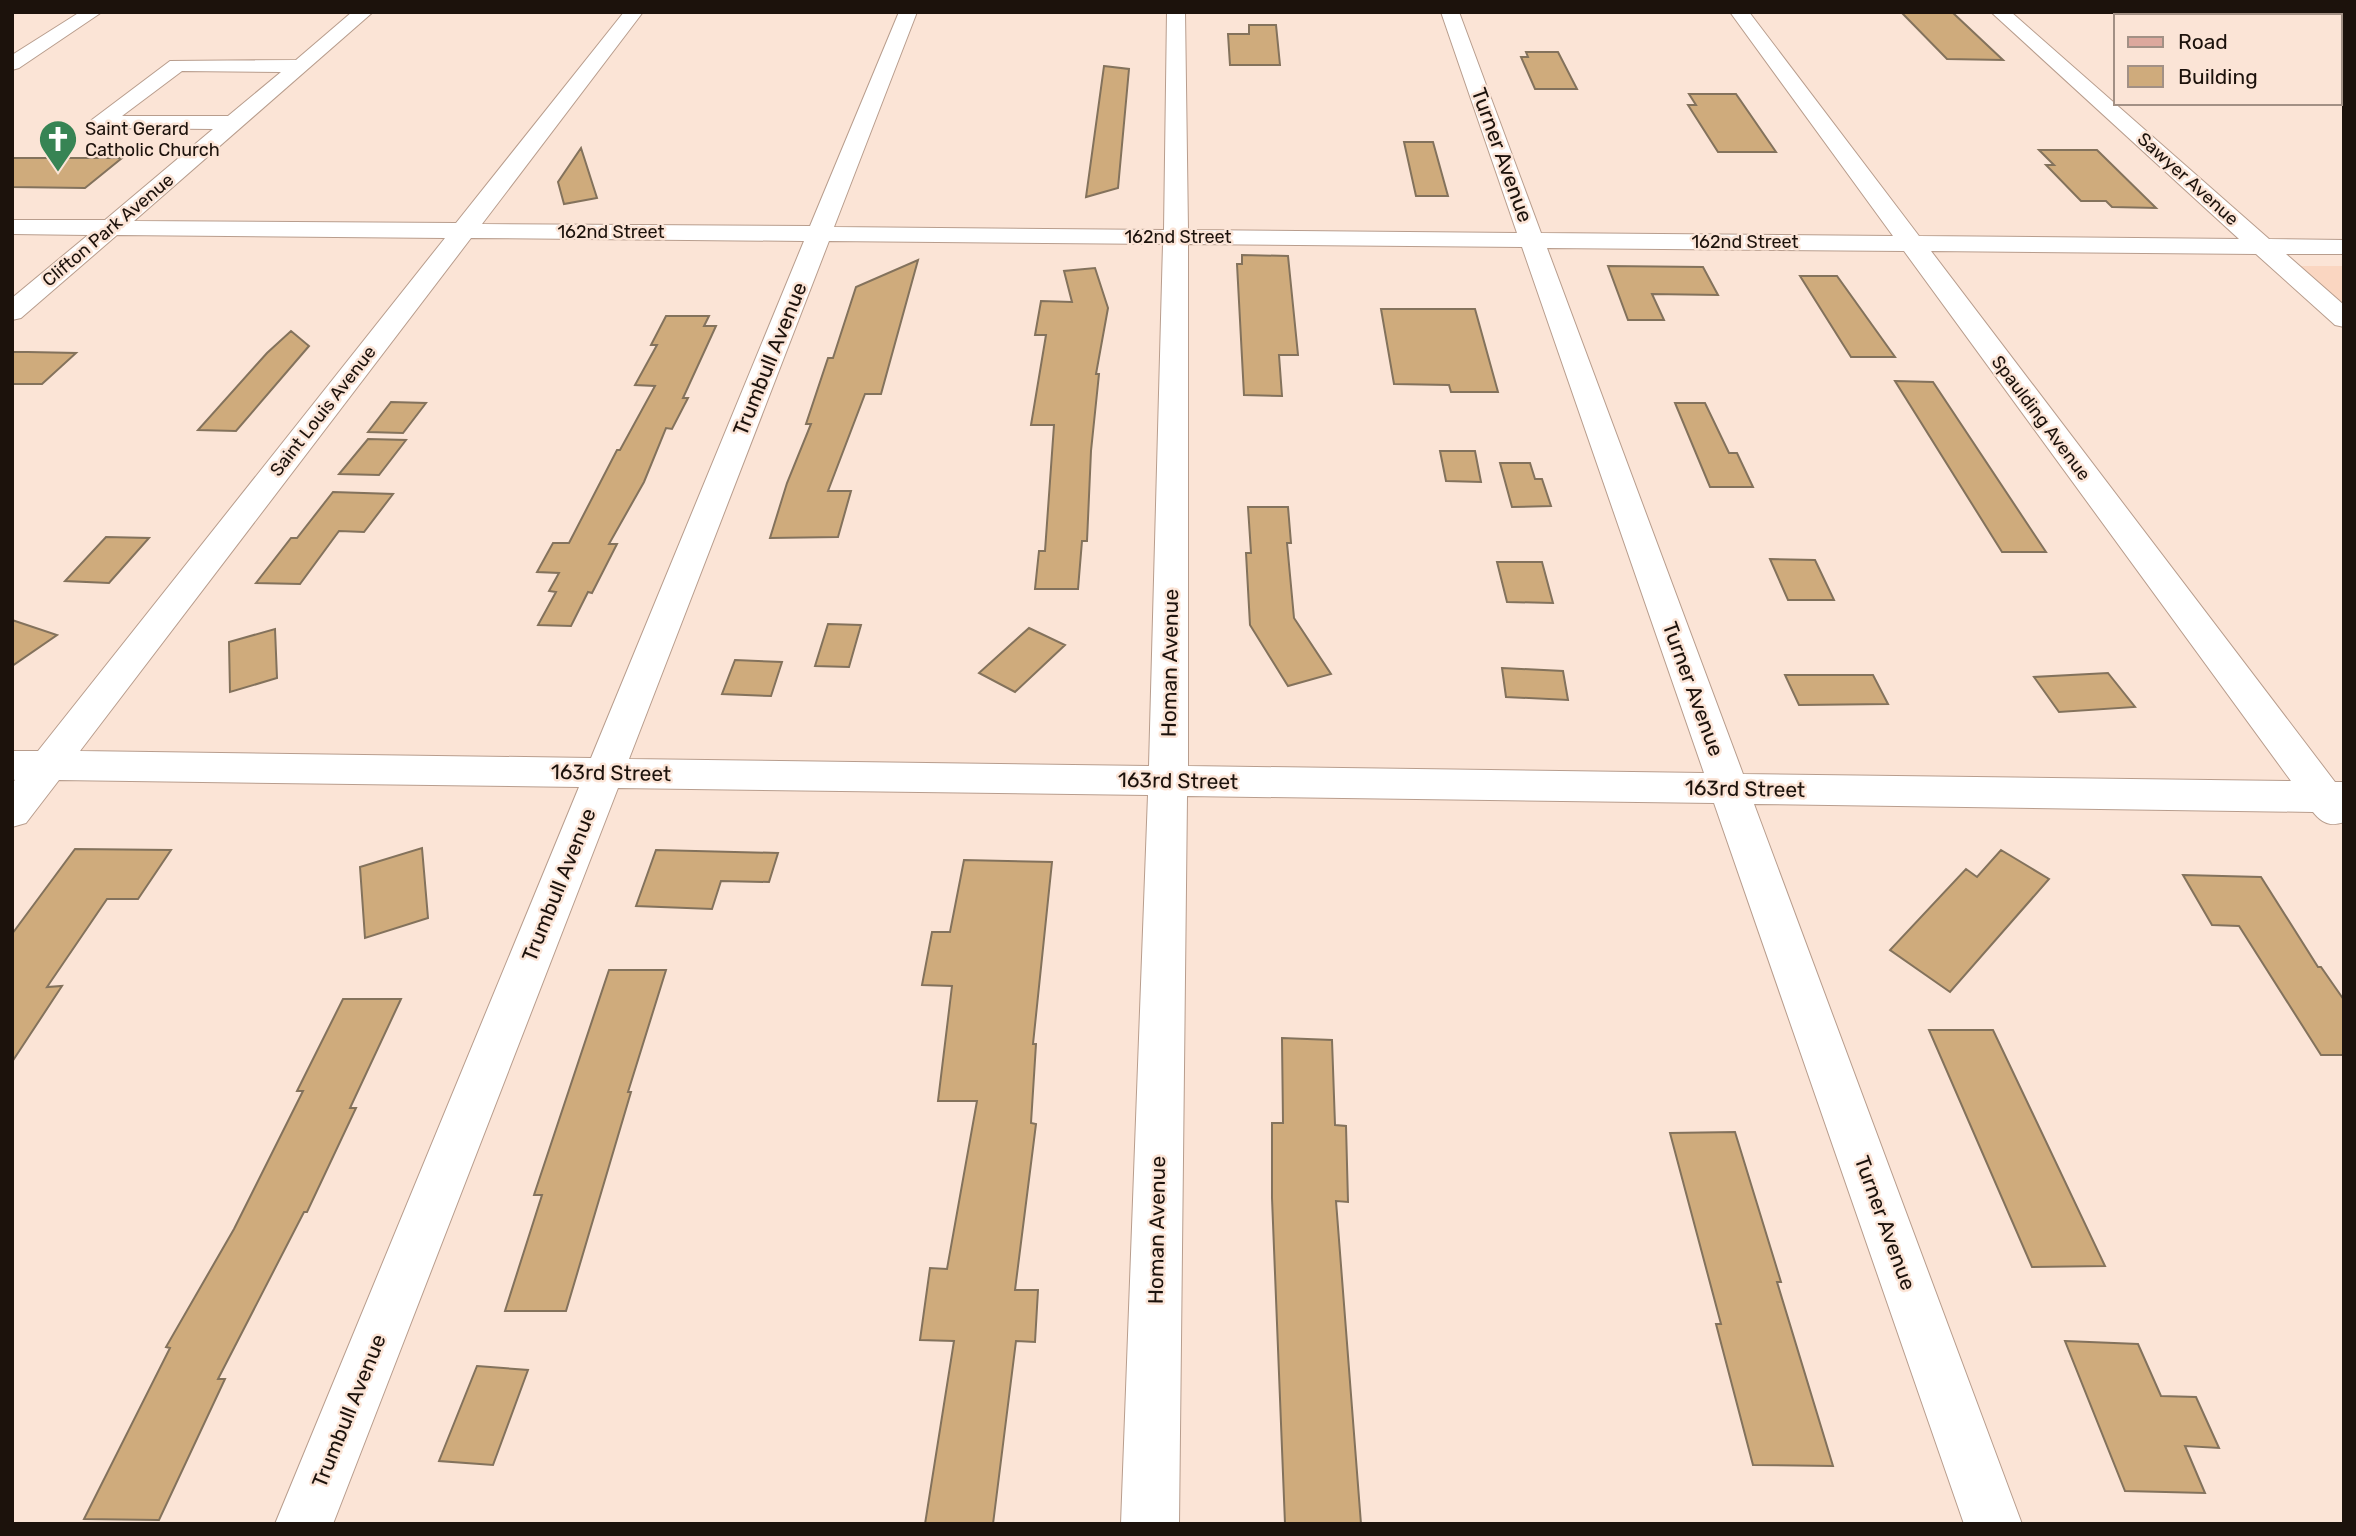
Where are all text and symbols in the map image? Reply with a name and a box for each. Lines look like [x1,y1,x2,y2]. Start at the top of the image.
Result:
legend [2114,14,2342,105]
text: Road [2178,29,2228,54]
text: Building [2178,64,2258,89]
street label: Turner Avenue [1467,84,1538,225]
church icon: Saint Gerard Catholic Church [37,118,79,173]
place label: Saint Gerard Catholic Church [85,118,220,161]
street label: Sawyer Avenue [2133,128,2243,230]
street label: Clifton Park Avenue [38,169,178,291]
street label: 162nd Street [557,221,665,243]
street label: 162nd Street [1124,226,1232,248]
street label: 162nd Street [1691,231,1799,253]
street label: Trumbull Avenue [727,278,812,439]
street label: Saint Louis Avenue [265,341,381,481]
street label: Spaulding Avenue [1987,351,2095,485]
street label: Homan Avenue [1156,589,1183,737]
street label: Turner Avenue [1658,618,1729,759]
street label: 163rd Street [551,759,671,786]
street label: 163rd Street [1118,767,1238,794]
street label: 163rd Street [1685,775,1805,802]
street label: Trumbull Avenue [516,804,601,965]
street label: Turner Avenue [1850,1152,1921,1293]
street label: Homan Avenue [1143,1156,1170,1304]
street label: Trumbull Avenue [306,1330,391,1491]

